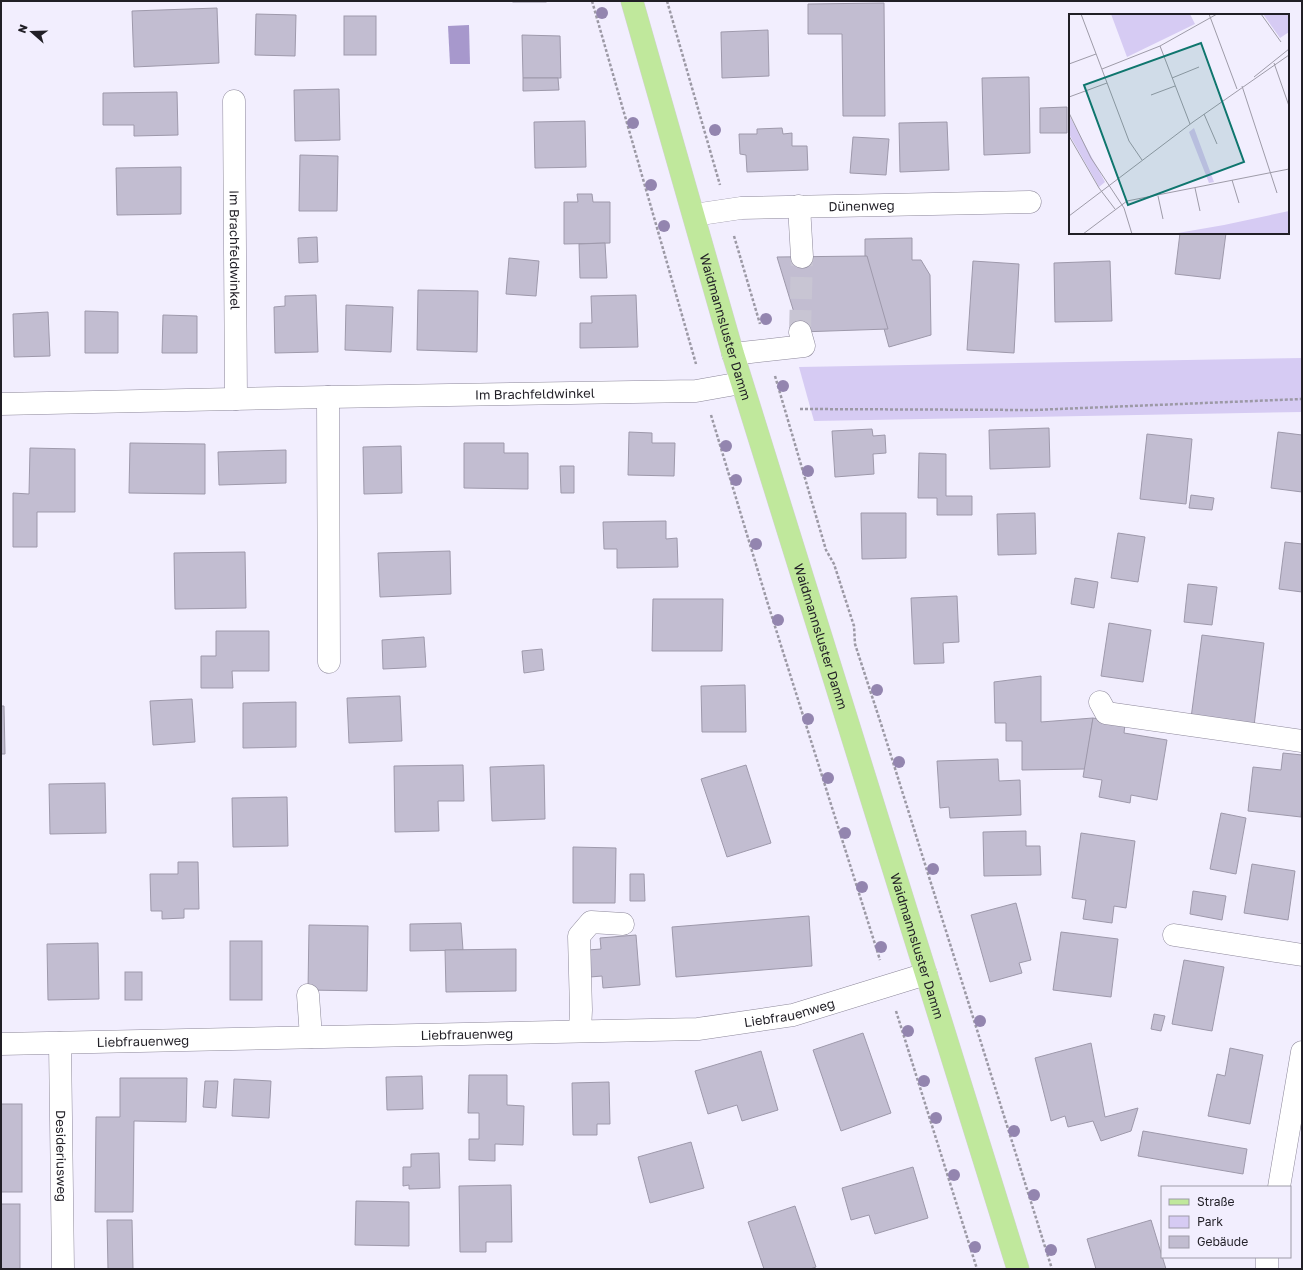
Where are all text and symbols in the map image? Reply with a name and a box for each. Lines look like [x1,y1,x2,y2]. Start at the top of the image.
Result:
north arrow [12,12,52,52]
inset map [1069,14,1289,234]
text: N [15,22,30,35]
street label: Im Brachfeldwinkel [227,190,243,310]
street label: Dünenweg [828,197,895,214]
street label: Waidmannsluster Damm [697,252,755,402]
street label: Im Brachfeldwinkel [475,385,595,403]
street label: Waidmannsluster Damm [791,561,851,711]
street label: Waidmannsluster Damm [887,871,948,1021]
street label: Liebfrauenweg [743,995,837,1030]
street label: Liebfrauenweg [420,1025,513,1043]
street label: Liebfrauenweg [96,1032,189,1050]
street label: Desideriusweg [53,1110,70,1202]
legend [1161,1186,1291,1258]
text: Straße [1197,1194,1235,1209]
text: Park [1197,1214,1223,1229]
text: Gebäude [1197,1234,1248,1249]

